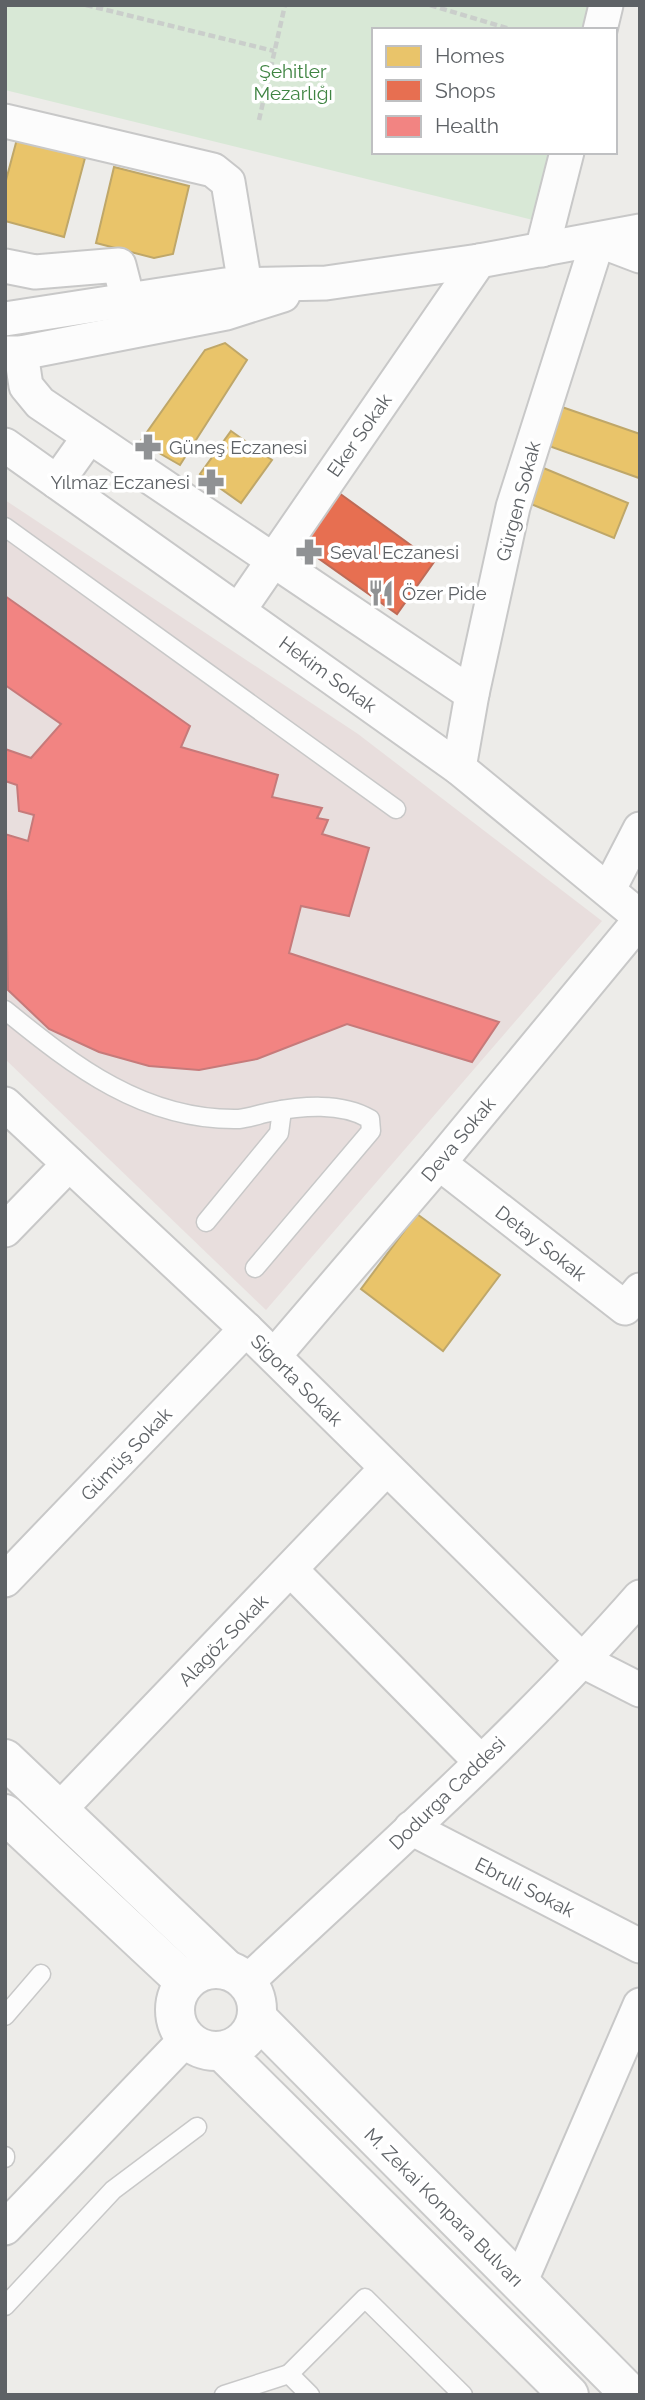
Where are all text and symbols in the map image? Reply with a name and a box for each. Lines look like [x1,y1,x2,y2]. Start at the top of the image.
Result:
legend [372,28,617,154]
text: Homes [435,43,505,68]
park label: Şehitler Mezarlığı [253,60,333,104]
text: Shops [435,78,496,103]
text: Health [435,113,499,138]
street label: Eker Sokak [322,389,396,481]
pharmacy icon: Güneş Eczanesi [133,432,163,462]
place label: Güneş Eczanesi [169,436,307,458]
street label: Gürgen Sokak [491,439,545,563]
pharmacy icon: Yılmaz Eczanesi [196,467,226,497]
place label: Yılmaz Eczanesi [51,471,190,493]
pharmacy icon: Seval Eczanesi [294,537,324,567]
place label: Seval Eczanesi [330,541,459,563]
restaurant icon: Özer Pide [366,578,396,608]
place label: Özer Pide [402,582,487,604]
street label: Hekim Sokak [275,631,381,717]
street label: Deva Sokak [417,1093,499,1185]
street label: Detay Sokak [491,1201,591,1285]
street label: Sigorta Sokak [247,1330,347,1430]
street label: Gümüş Sokak [76,1403,176,1505]
street label: Alagöz Sokak [174,1590,272,1690]
street label: Dodurga Caddesi [384,1732,510,1854]
street label: Ebruli Sokak [472,1853,578,1921]
street label: M. Zekai Konpara Bulvarı [360,2123,528,2291]

